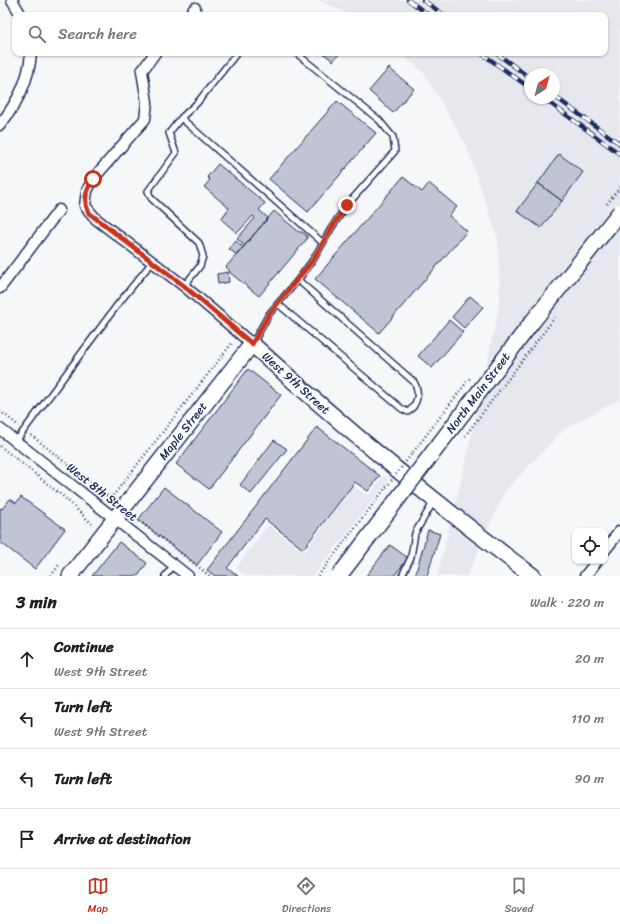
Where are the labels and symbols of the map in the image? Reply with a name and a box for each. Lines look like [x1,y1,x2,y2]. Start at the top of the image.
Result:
north arrow [524,68,560,104]
route start [84,170,102,188]
route end [338,196,356,214]
street label: West 9th Street [257,346,335,420]
street label: North Main Street [440,348,516,438]
street label: Maple Street [153,397,213,465]
street label: West 8th Street [61,457,143,527]

